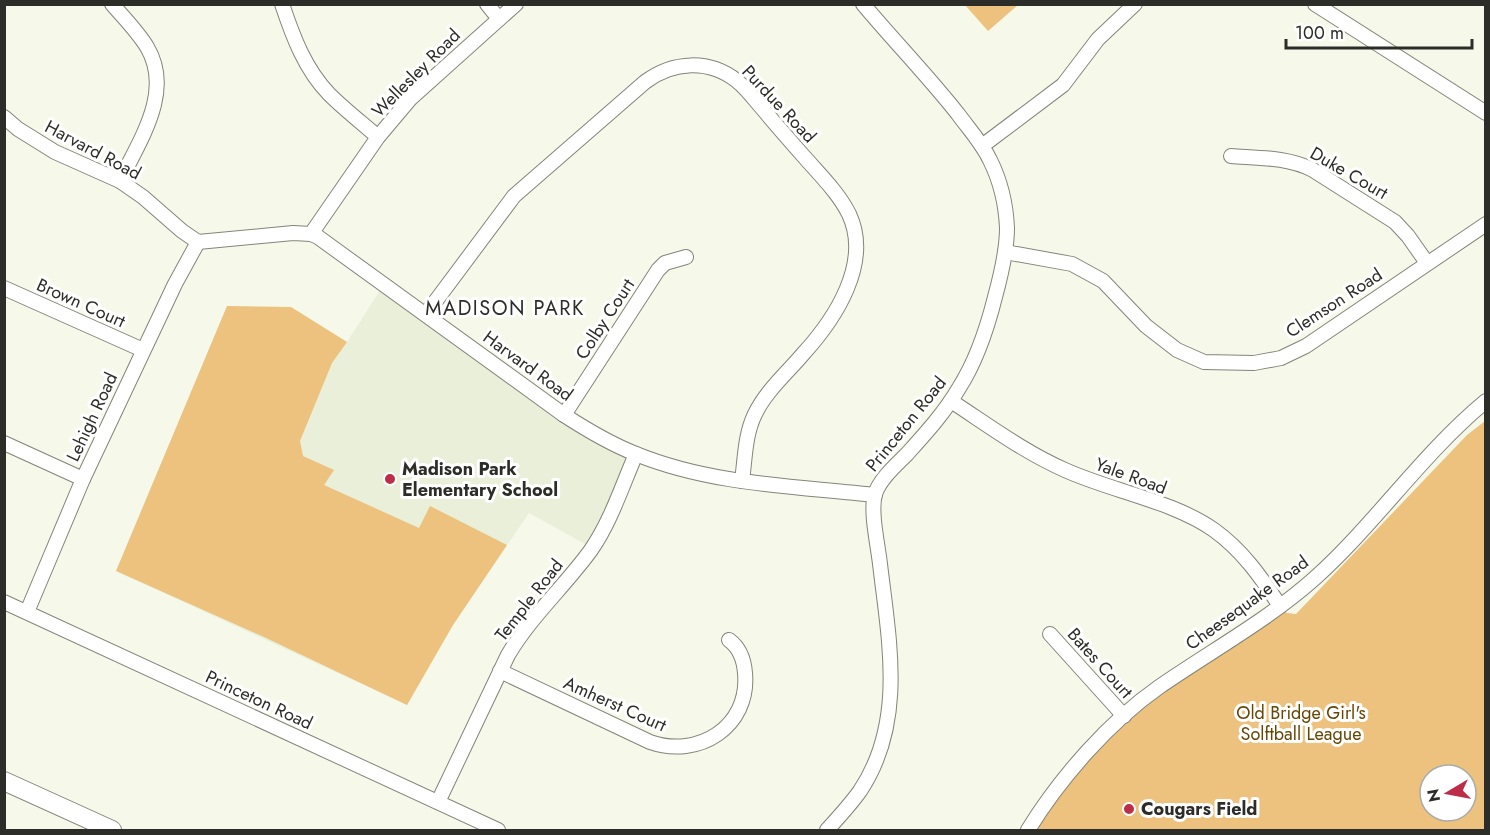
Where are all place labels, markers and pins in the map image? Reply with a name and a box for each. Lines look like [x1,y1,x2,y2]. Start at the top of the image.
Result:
place label: Madison Park Elementary School [402,456,558,503]
marker: Madison Park Elementary School [383,472,397,486]
place label: Cougars Field [1141,796,1257,822]
marker: Cougars Field [1122,802,1136,816]

